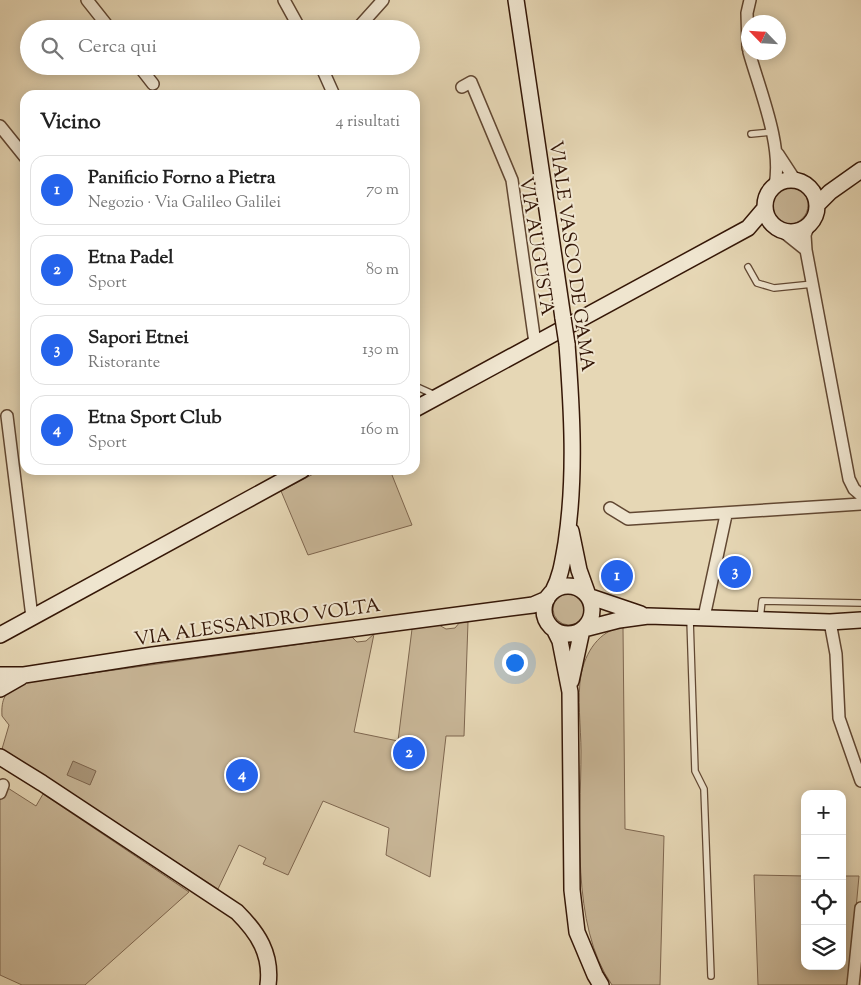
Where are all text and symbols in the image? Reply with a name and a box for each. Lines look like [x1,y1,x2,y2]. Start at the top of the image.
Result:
north arrow [741,15,786,60]
search box [20,20,420,75]
icon: search [38,34,66,62]
text: Cerca qui [78,34,157,61]
text: Vicino [40,108,101,138]
text: 4 risultati [335,111,400,134]
street label: VIALE VASCO DE GAMA [541,139,600,374]
text: Panificio Forno a Pietra [88,165,275,192]
street label: VIA AUGUSTA [511,175,560,318]
text: 1 [54,179,60,202]
text: 70 m [366,179,399,202]
text: Negozio · Via Galileo Galilei [88,192,281,215]
text: Etna Padel [88,245,174,272]
text: 2 [53,259,61,282]
text: 80 m [366,259,399,282]
text: Sport [88,272,127,295]
text: Sapori Etnei [88,325,189,352]
text: 3 [54,339,60,362]
text: 130 m [362,339,399,362]
text: Ristorante [88,352,160,375]
text: Etna Sport Club [88,405,222,432]
text: 4 [53,419,61,442]
text: 160 m [361,419,399,442]
text: Sport [88,432,127,455]
pin: 3 [719,553,751,591]
pin: 1 [601,557,633,595]
street label: VIA ALESSANDRO VOLTA [132,593,383,654]
your location [502,650,528,676]
pin: 2 [393,734,425,772]
pin: 4 [226,756,258,794]
map controls [801,790,846,970]
button: + [801,790,846,835]
button: − [801,835,846,880]
button: locate [801,880,846,925]
button: layers [801,925,846,970]

